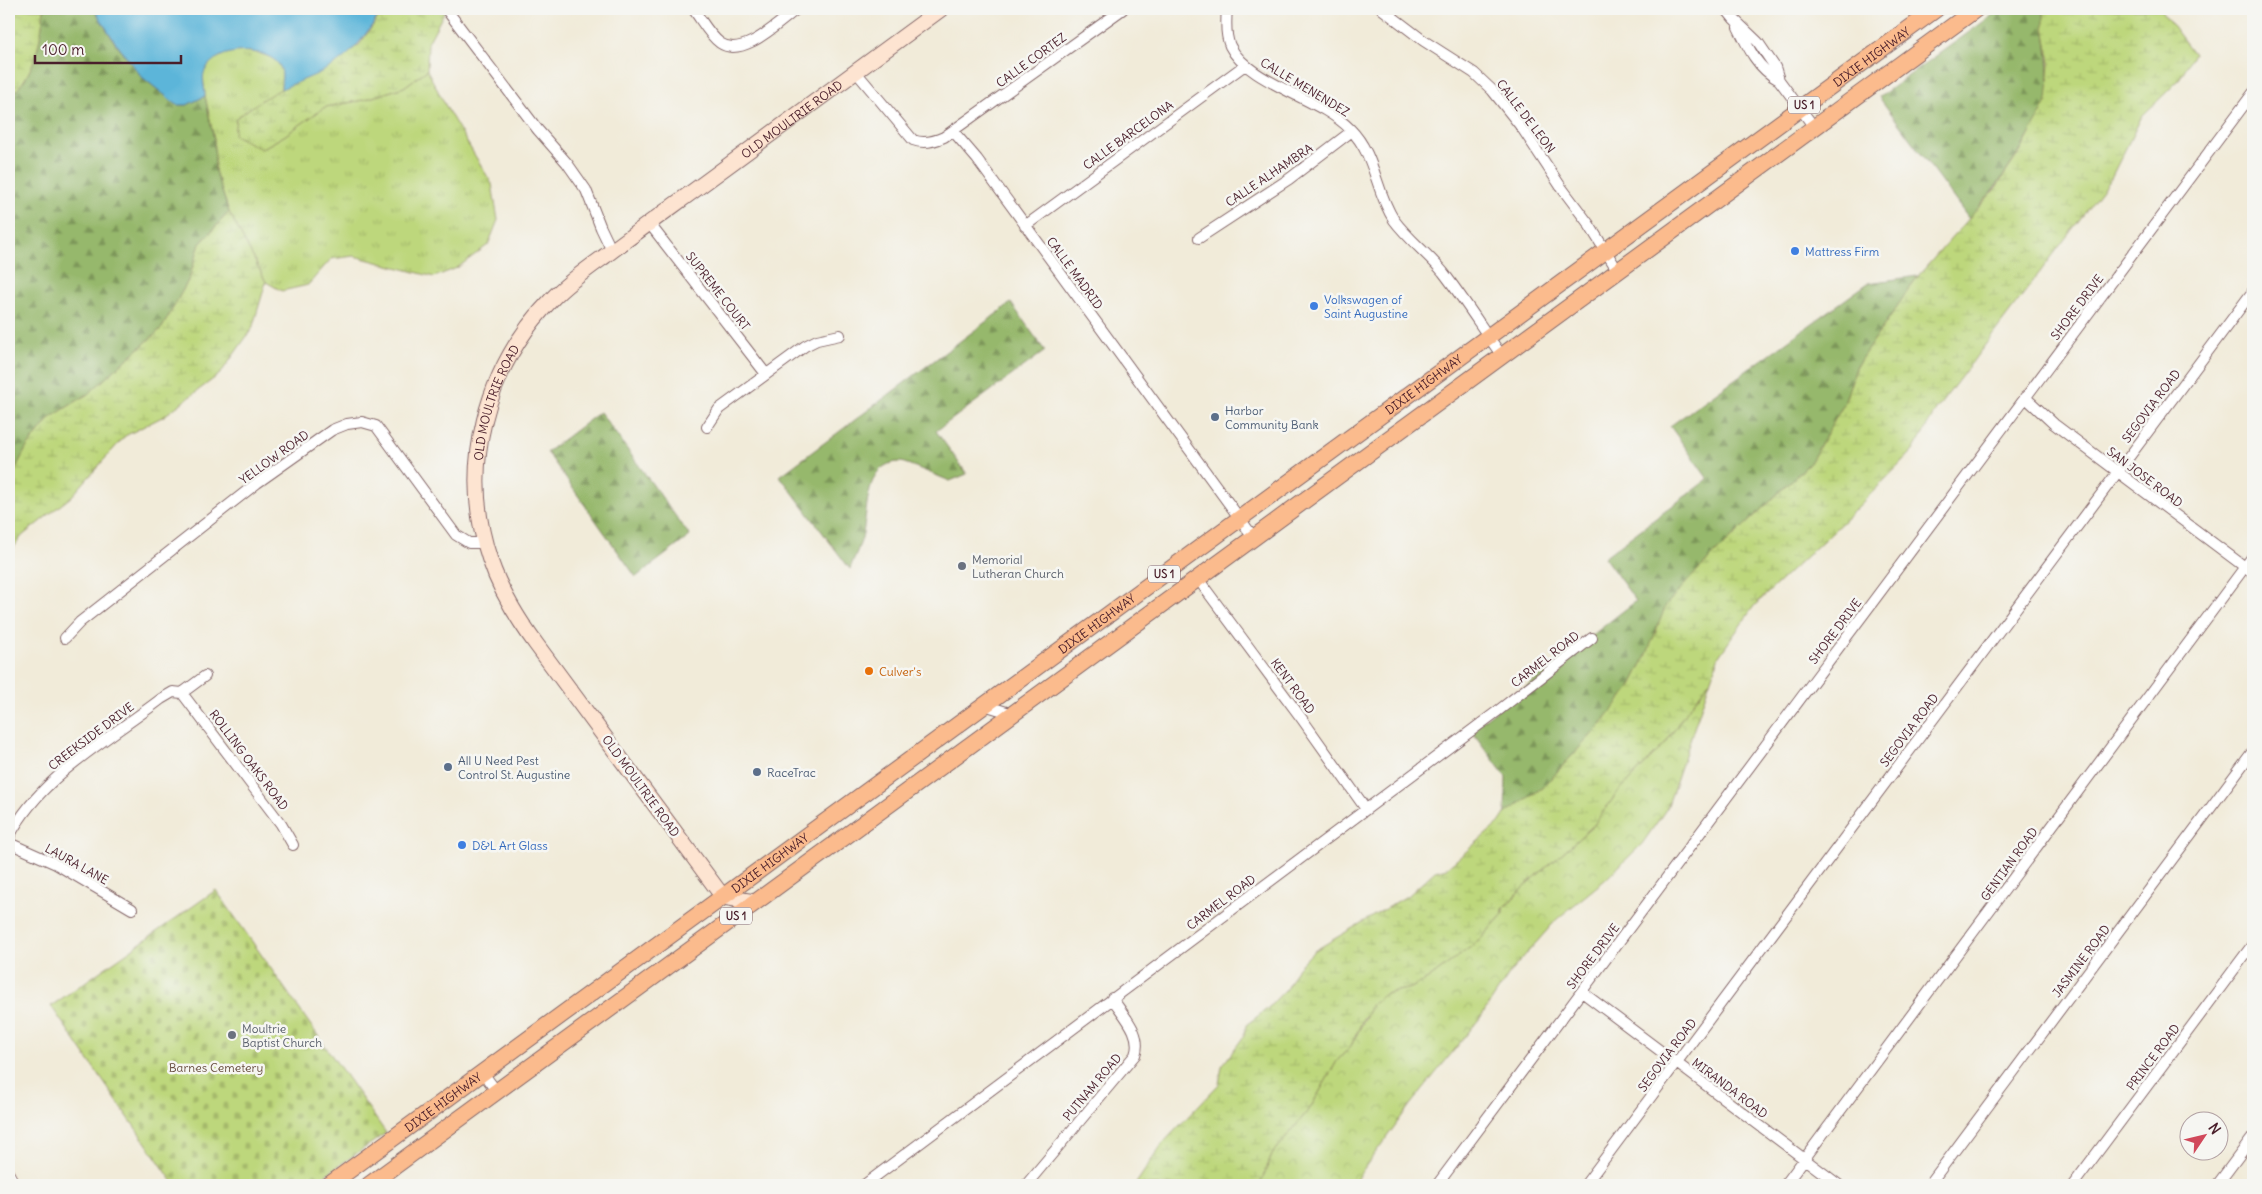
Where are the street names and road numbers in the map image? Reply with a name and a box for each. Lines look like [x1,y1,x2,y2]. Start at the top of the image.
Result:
street label: DIXIE HIGHWAY [1830,23,1913,90]
street label: CALLE CORTEZ [993,29,1069,90]
street label: CALLE MENENDEZ [1258,54,1352,120]
street label: CALLE DE LEON [1494,76,1558,156]
street label: OLD MOULTRIE ROAD [738,77,845,161]
road number: US 1 [1788,96,1820,114]
street label: CALLE BARCELONA [1080,97,1176,173]
street label: CALLE ALHAMBRA [1222,140,1316,210]
street label: CALLE MADRID [1044,234,1106,312]
street label: SUPREME COURT [683,249,753,333]
street label: SHORE DRIVE [2048,271,2106,343]
street label: OLD MOULTRIE ROAD [470,342,522,461]
street label: DIXIE HIGHWAY [1382,351,1465,417]
street label: SEGOVIA ROAD [2119,366,2183,446]
street label: YELLOW ROAD [236,427,312,487]
street label: SAN JOSE ROAD [2104,444,2186,510]
road number: US 1 [1148,566,1180,582]
street label: DIXIE HIGHWAY [1055,590,1138,656]
street label: SHORE DRIVE [1806,595,1864,667]
street label: CARMEL ROAD [1508,628,1582,690]
street label: KENT ROAD [1268,655,1318,717]
street label: SEGOVIA ROAD [1877,690,1941,770]
street label: CREEKSIDE DRIVE [45,699,137,773]
street label: ROLLING OAKS ROAD [206,707,292,813]
street label: OLD MOULTRIE ROAD [599,732,683,840]
street label: GENTIAN ROAD [1977,824,2041,904]
street label: DIXIE HIGHWAY [728,829,811,896]
street label: LAURA LANE [43,840,111,888]
street label: CARMEL ROAD [1184,871,1258,933]
road number: US 1 [720,908,752,924]
street label: SHORE DRIVE [1564,920,1622,992]
street label: JASMINE ROAD [2049,922,2113,1000]
street label: SEGOVIA ROAD [1635,1015,1699,1095]
street label: PRINCE ROAD [2123,1021,2183,1093]
street label: PUTNAM ROAD [1059,1050,1125,1124]
street label: MIRANDA ROAD [1689,1055,1771,1121]
street label: DIXIE HIGHWAY [401,1068,484,1135]

